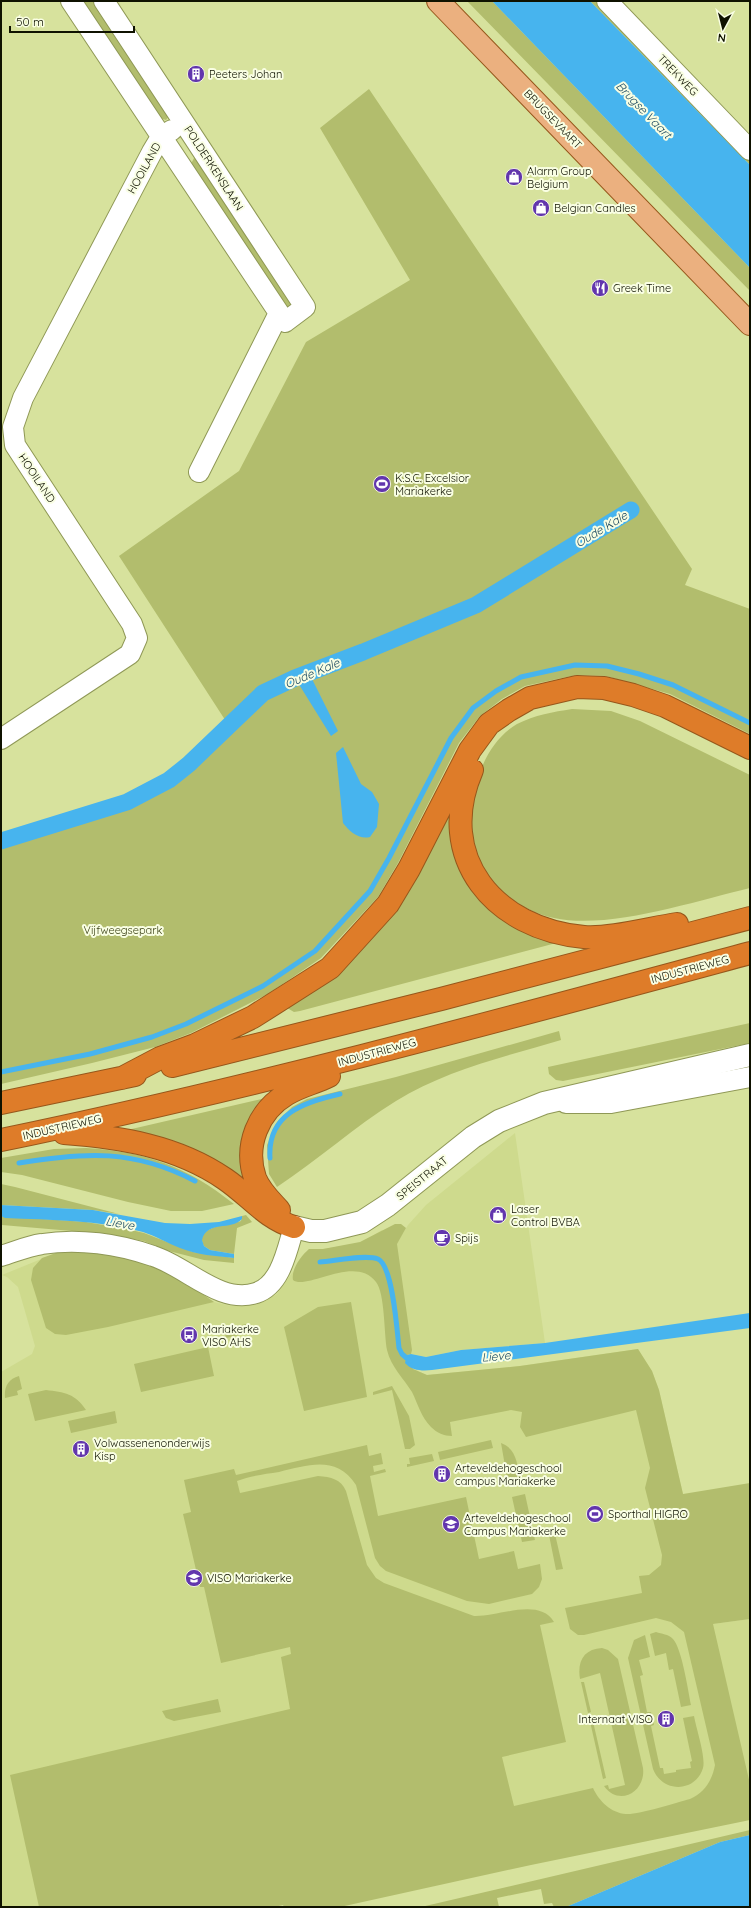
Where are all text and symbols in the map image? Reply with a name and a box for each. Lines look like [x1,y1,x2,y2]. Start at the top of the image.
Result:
scale bar [10,8,134,34]
north arrow [703,8,743,48]
text: 50 m [16,14,44,29]
text: N [717,30,727,45]
street label: TREKWEG [655,51,701,99]
building icon: Peeters Johan [186,64,206,84]
place label: Peeters Johan [209,67,282,81]
water label: Brugse Vaart [613,78,676,143]
street label: BRUGSEVAART [521,86,585,152]
street label: POLDERKENSLAAN [181,123,247,213]
street label: HOOILAND [124,140,164,196]
place label: Alarm Group Belgium [527,164,592,191]
shop icon: Alarm Group Belgium [504,167,524,187]
shop icon: Belgian Candles [531,198,551,218]
place label: Belgian Candles [554,201,636,215]
restaurant icon: Greek Time [590,278,610,298]
place label: Greek Time [613,281,671,295]
street label: HOOILAND [15,451,59,505]
place label: K.S.C. Excelsior Mariakerke [395,471,470,498]
sports icon: K.S.C. Excelsior Mariakerke [372,474,392,494]
water label: Oude Kale [572,507,631,550]
water label: Oude Kale [282,654,343,691]
park label: Vijfweegsepark [84,923,163,937]
street label: INDUSTRIEWEG [649,952,731,986]
street label: INDUSTRIEWEG [336,1035,418,1069]
street label: INDUSTRIEWEG [21,1111,103,1143]
street label: SPEISTRAAT [393,1153,451,1203]
place label: Laser Control BVBA [511,1202,580,1229]
shop icon: Laser Control BVBA [488,1205,508,1225]
water label: Lieve [105,1213,137,1233]
cafe icon: Spijs [432,1228,452,1248]
place label: Spijs [455,1231,478,1245]
place label: Mariakerke VISO AHS [202,1322,259,1349]
bus stop icon: Mariakerke VISO AHS [179,1325,199,1345]
water label: Lieve [481,1347,512,1365]
place label: Volwassenenonderwijs Kisp [94,1436,210,1463]
building icon: Volwassenenonderwijs Kisp [71,1439,91,1459]
place label: Arteveldehogeschool campus Mariakerke [455,1461,562,1488]
building icon: Arteveldehogeschool campus Mariakerke [432,1464,452,1484]
sports icon: Sporthal HIGRO [585,1504,605,1524]
place label: Sporthal HIGRO [608,1507,688,1521]
place label: Arteveldehogeschool Campus Mariakerke [464,1511,571,1538]
school or university icon: Arteveldehogeschool Campus Mariakerke [441,1514,461,1534]
school or university icon: VISO Mariakerke [184,1568,204,1588]
place label: VISO Mariakerke [207,1571,292,1585]
building icon: Internaat VISO [656,1709,676,1729]
place label: Internaat VISO [579,1712,653,1726]

